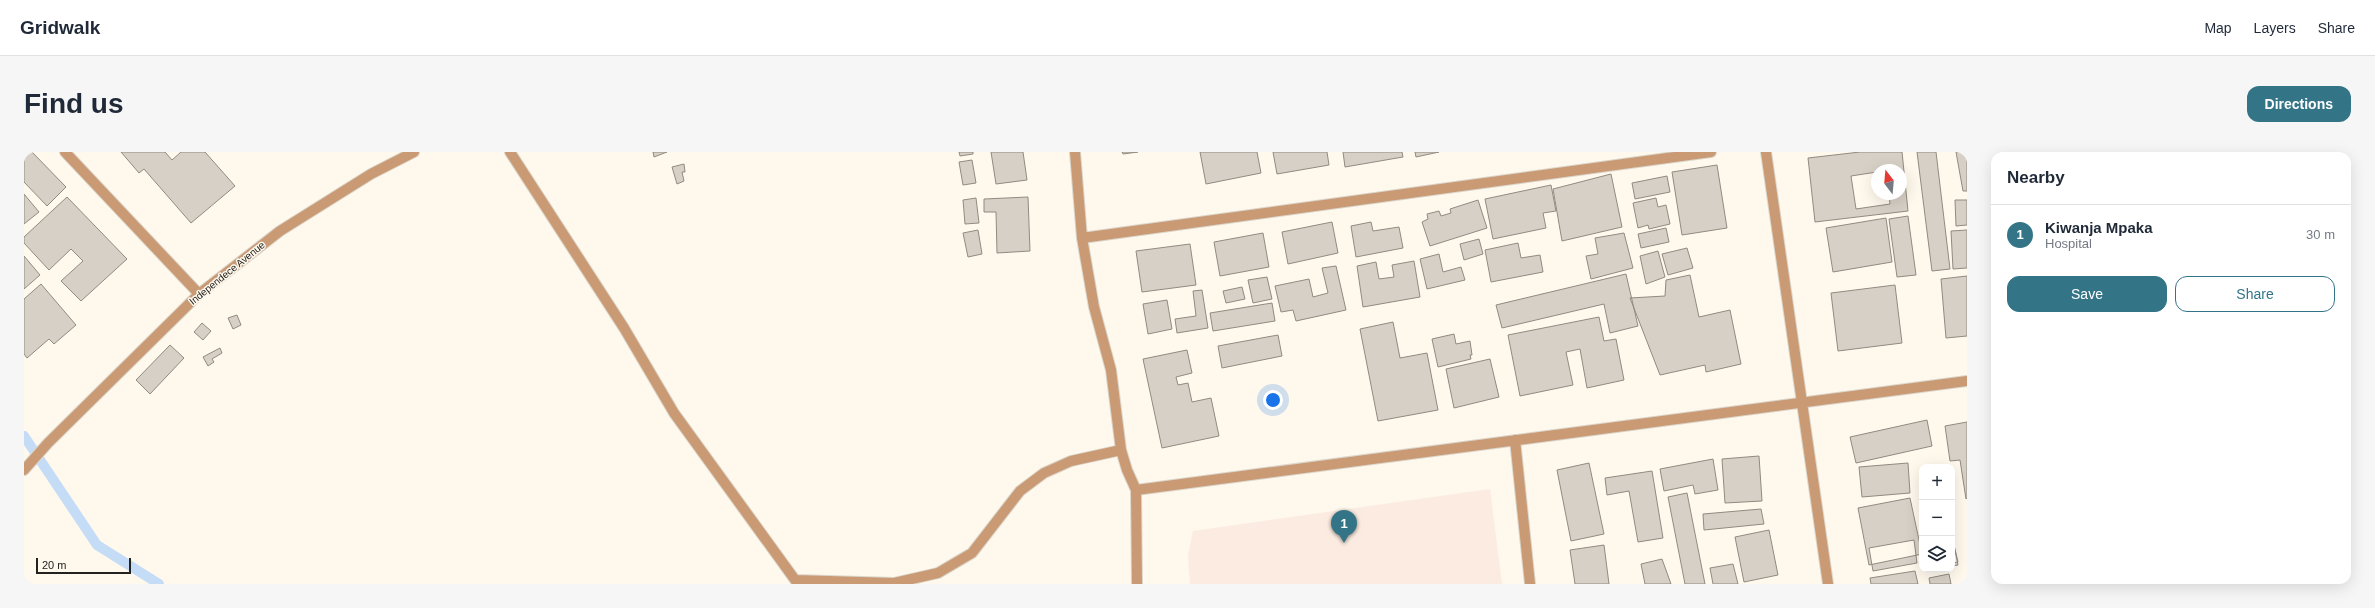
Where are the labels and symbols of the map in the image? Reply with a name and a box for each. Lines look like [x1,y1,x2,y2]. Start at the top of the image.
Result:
north arrow [1871,164,1907,200]
street label: Independece Avenue [187,239,267,307]
your location [1263,390,1283,410]
pin: 1 [1331,510,1357,543]
scale bar [36,556,131,575]

